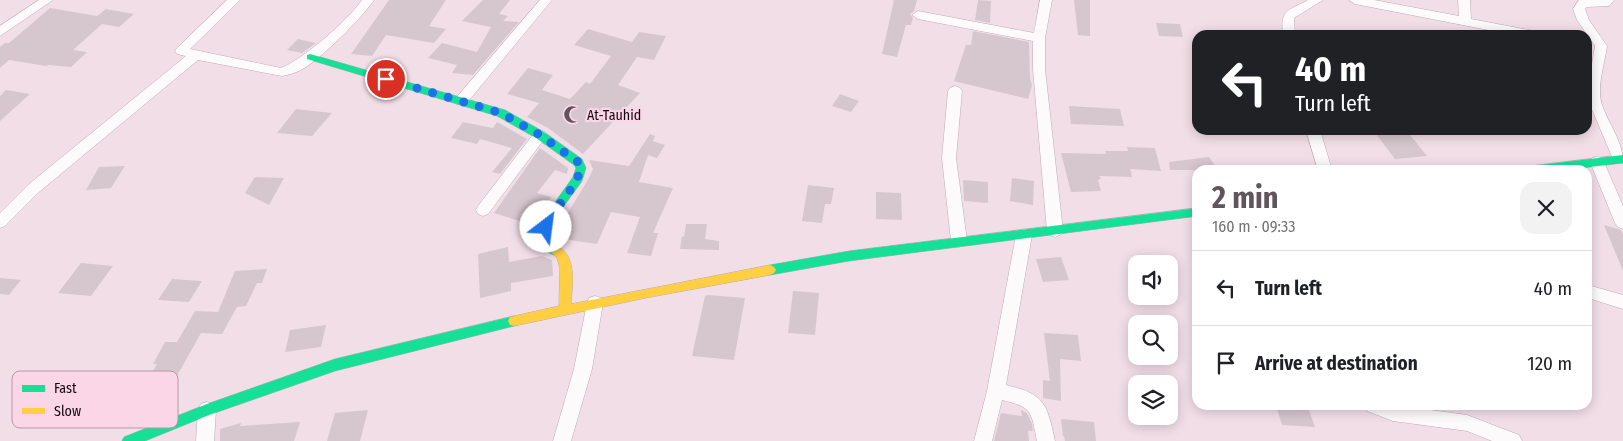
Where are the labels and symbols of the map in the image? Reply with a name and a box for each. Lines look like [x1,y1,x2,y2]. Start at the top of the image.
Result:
pin [365,58,407,100]
mosque icon: At-Tauhid [563,105,583,125]
place label: At-Tauhid [587,107,641,124]
position arrow [519,200,571,252]
legend [12,371,178,428]
text: Fast [54,380,77,397]
text: Slow [54,403,81,420]

